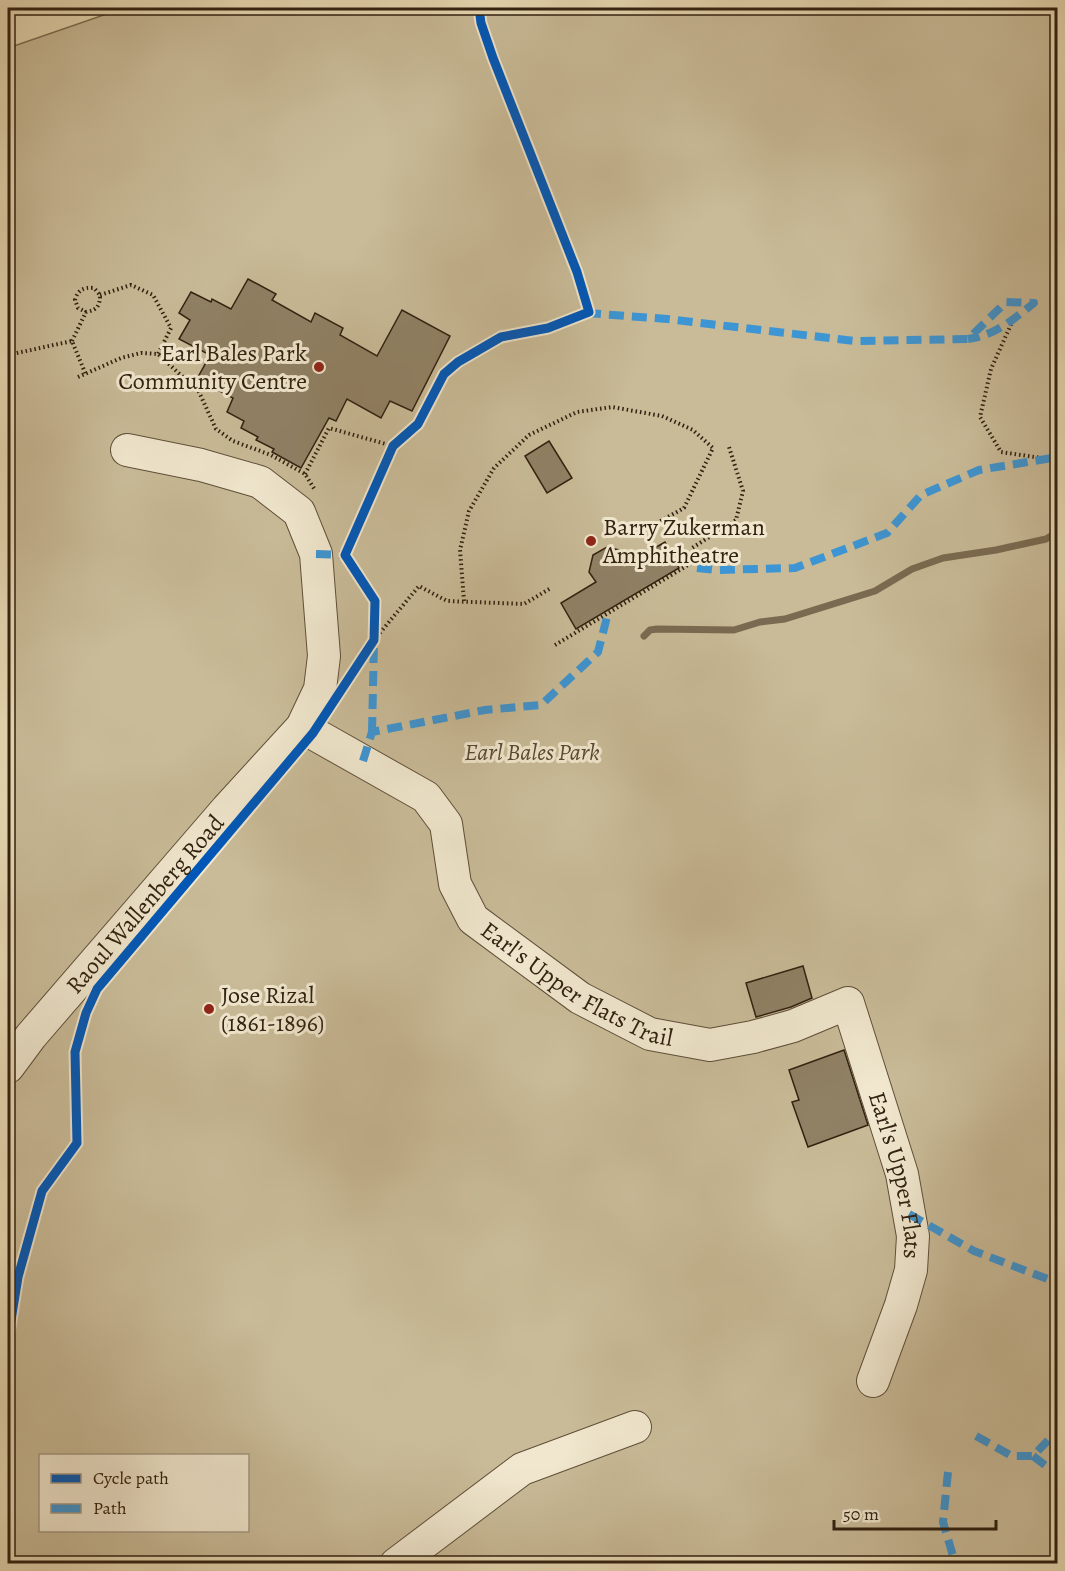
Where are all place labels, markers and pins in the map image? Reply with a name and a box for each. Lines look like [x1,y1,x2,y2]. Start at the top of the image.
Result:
place label: Earl Bales Park Community Centre [118,337,307,397]
marker: Earl Bales Park Community Centre [312,360,326,374]
place label: Barry Zukerman Amphitheatre [602,511,765,571]
marker: Barry Zukerman Amphitheatre [584,534,598,548]
place label: Jose Rizal (1861-1896) [221,979,324,1039]
marker: Jose Rizal (1861-1896) [202,1002,216,1016]

